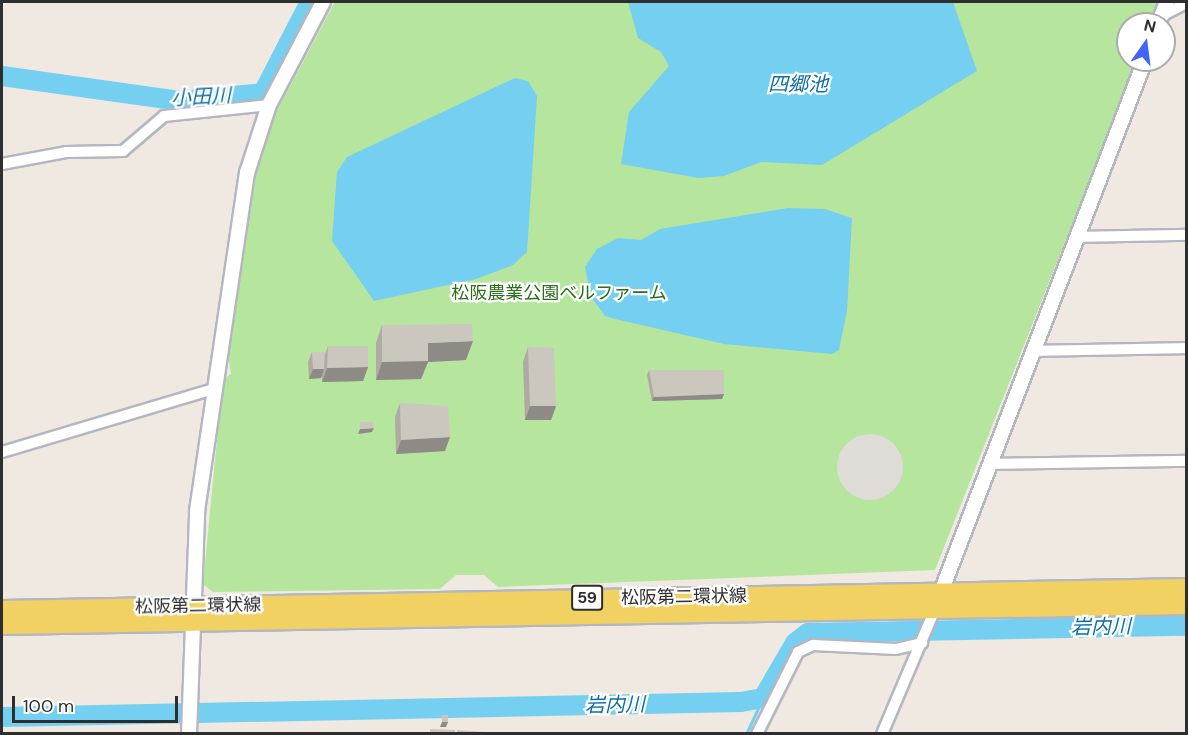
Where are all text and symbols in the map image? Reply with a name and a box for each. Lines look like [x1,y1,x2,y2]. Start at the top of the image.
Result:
north arrow [1116,12,1176,72]
text: N [1142,14,1158,38]
water label: 四郷池 [768,72,828,96]
water label: 小田川 [170,83,232,111]
park label: 松阪農業公園ベルファーム [451,282,667,304]
road number: 59 [570,585,604,611]
street label: 松阪第二環状線 [621,585,747,609]
street label: 松阪第二環状線 [135,594,261,618]
water label: 岩内川 [1071,614,1131,640]
scale bar [15,684,182,722]
water label: 岩内川 [585,692,645,718]
text: 100 m [23,694,74,718]

